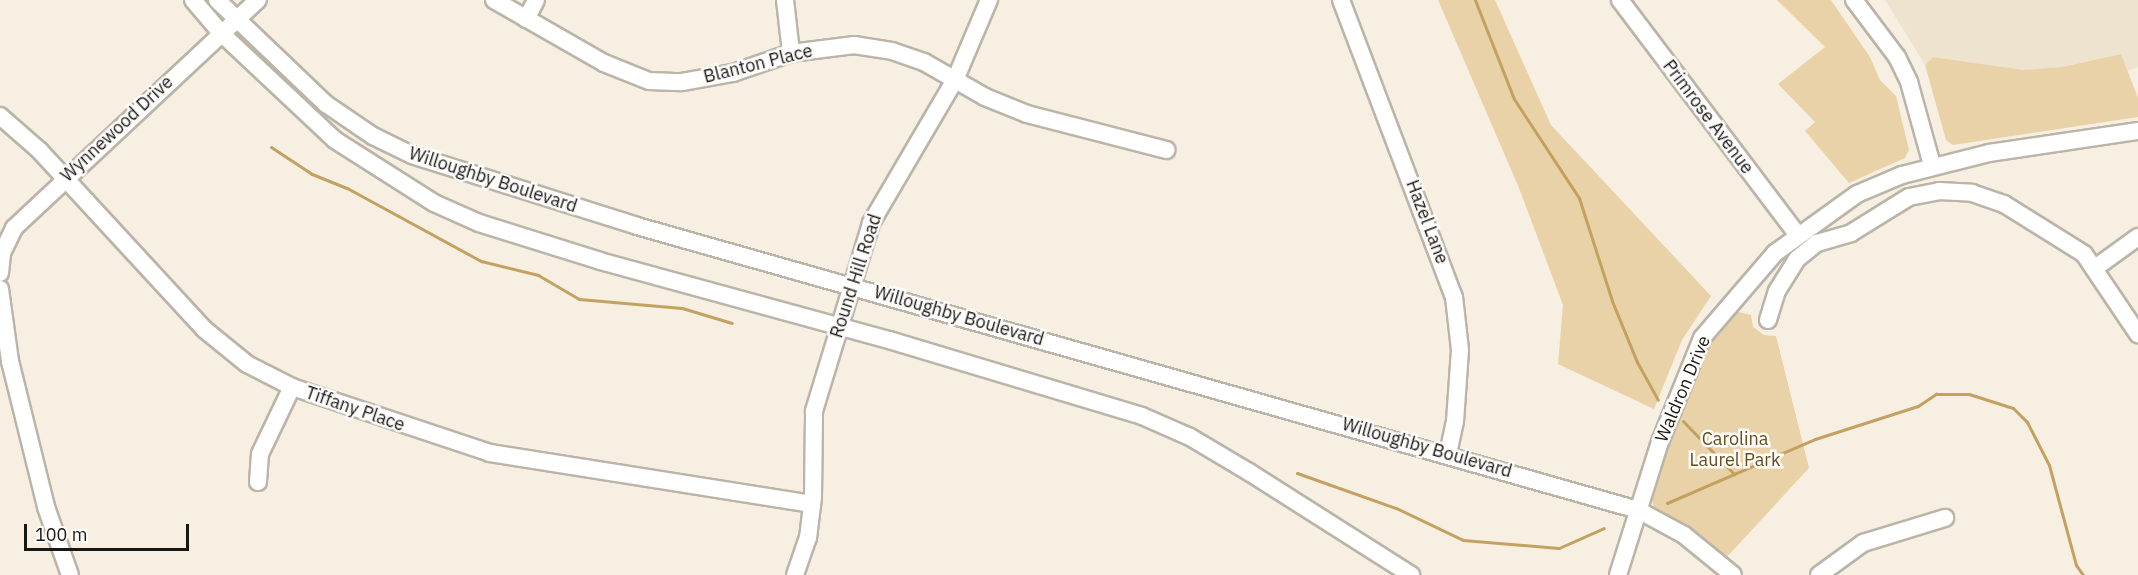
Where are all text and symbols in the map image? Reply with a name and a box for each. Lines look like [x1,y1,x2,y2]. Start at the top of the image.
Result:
street label: Blanton Place [701,40,815,88]
street label: Primrose Avenue [1658,56,1758,178]
street label: Wynnewood Drive [56,71,178,187]
street label: Willoughby Boulevard [406,143,580,217]
street label: Hazel Lane [1401,177,1453,267]
street label: Round Hill Road [826,211,886,341]
street label: Willoughby Boulevard [872,281,1046,351]
street label: Waldron Drive [1651,332,1715,446]
street label: Tiffany Place [302,382,408,436]
street label: Willoughby Boulevard [1340,413,1514,483]
park label: Carolina Laurel Park [1690,429,1780,472]
scale bar [27,512,192,550]
text: 100 m [35,523,87,546]

